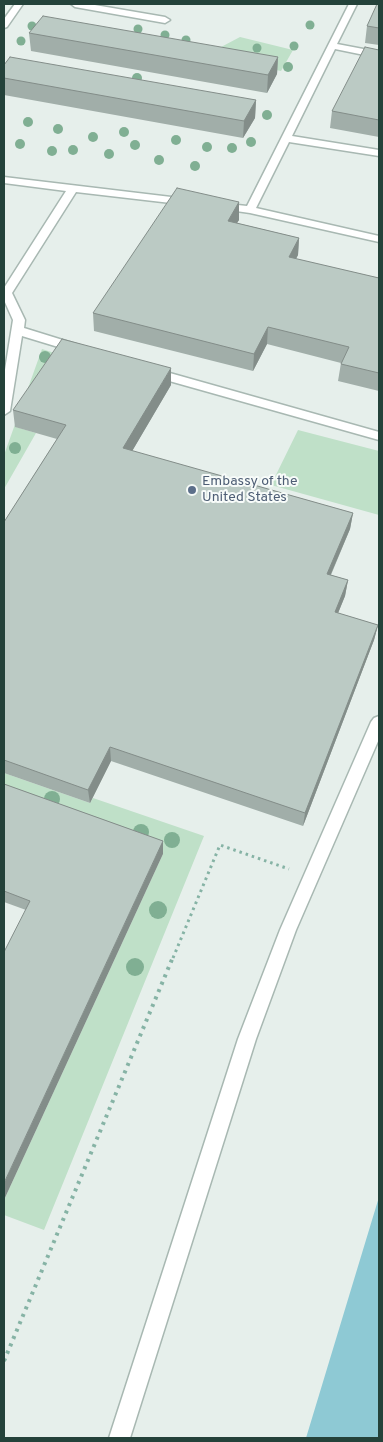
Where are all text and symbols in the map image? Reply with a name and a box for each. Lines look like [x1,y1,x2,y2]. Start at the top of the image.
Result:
place label: Embassy of the United States [202,474,297,507]
marker: Embassy of the United States [186,484,198,496]

